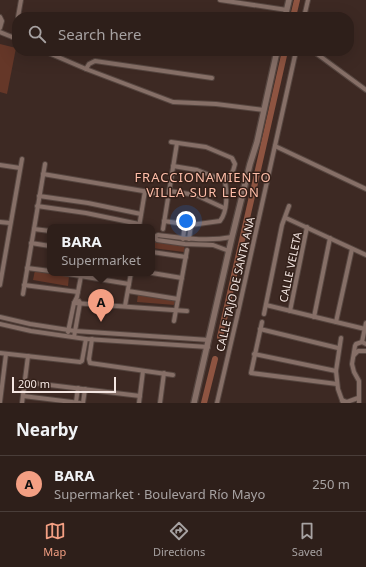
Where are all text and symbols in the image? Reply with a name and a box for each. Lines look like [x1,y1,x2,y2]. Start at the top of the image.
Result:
search box [12,12,354,56]
icon: search [26,23,48,45]
text: Search here [58,24,141,44]
district label: FRACCIONAMIENTO VILLA SUR LEON [134,168,272,201]
your location [176,211,196,231]
street label: CALLE TAJO DE SANTA ANA [212,214,258,353]
popup [47,224,155,276]
street label: CALLE VELETA [275,230,305,304]
text: BARA [61,231,102,251]
text: Supermarket [61,251,141,269]
pin: A [88,289,114,322]
scale bar [12,375,116,394]
text: 200 m [18,376,50,391]
text: Nearby [16,418,78,441]
text: BARA [54,465,95,485]
text: A [25,475,34,493]
text: 250 m [312,475,350,493]
text: Supermarket · Boulevard Río Mayo [54,485,265,503]
tab: Map [43,520,66,559]
tab: Directions [153,520,205,559]
tab: Saved [292,520,323,559]

